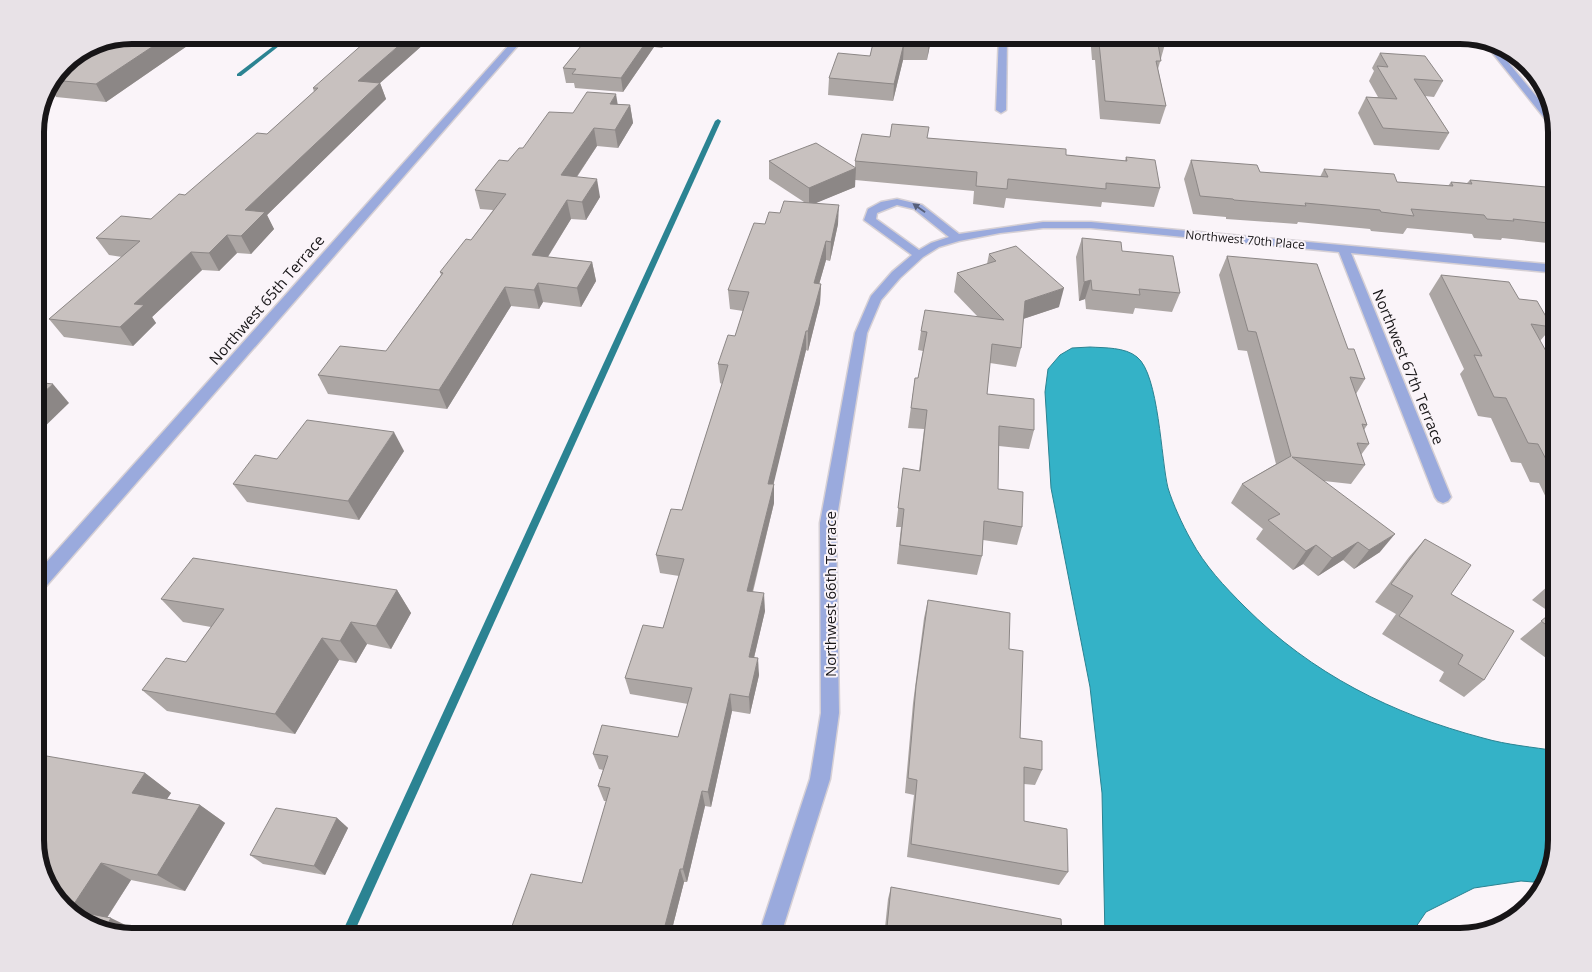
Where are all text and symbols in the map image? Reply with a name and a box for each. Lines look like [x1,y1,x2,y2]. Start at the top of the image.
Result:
one-way arrow [912,203,926,213]
street label: Northwest 70th Place [1185,226,1306,253]
street label: Northwest 65th Terrace [204,230,328,369]
street label: Northwest 67th Terrace [1369,286,1449,447]
street label: Northwest 66th Terrace [820,511,840,677]

